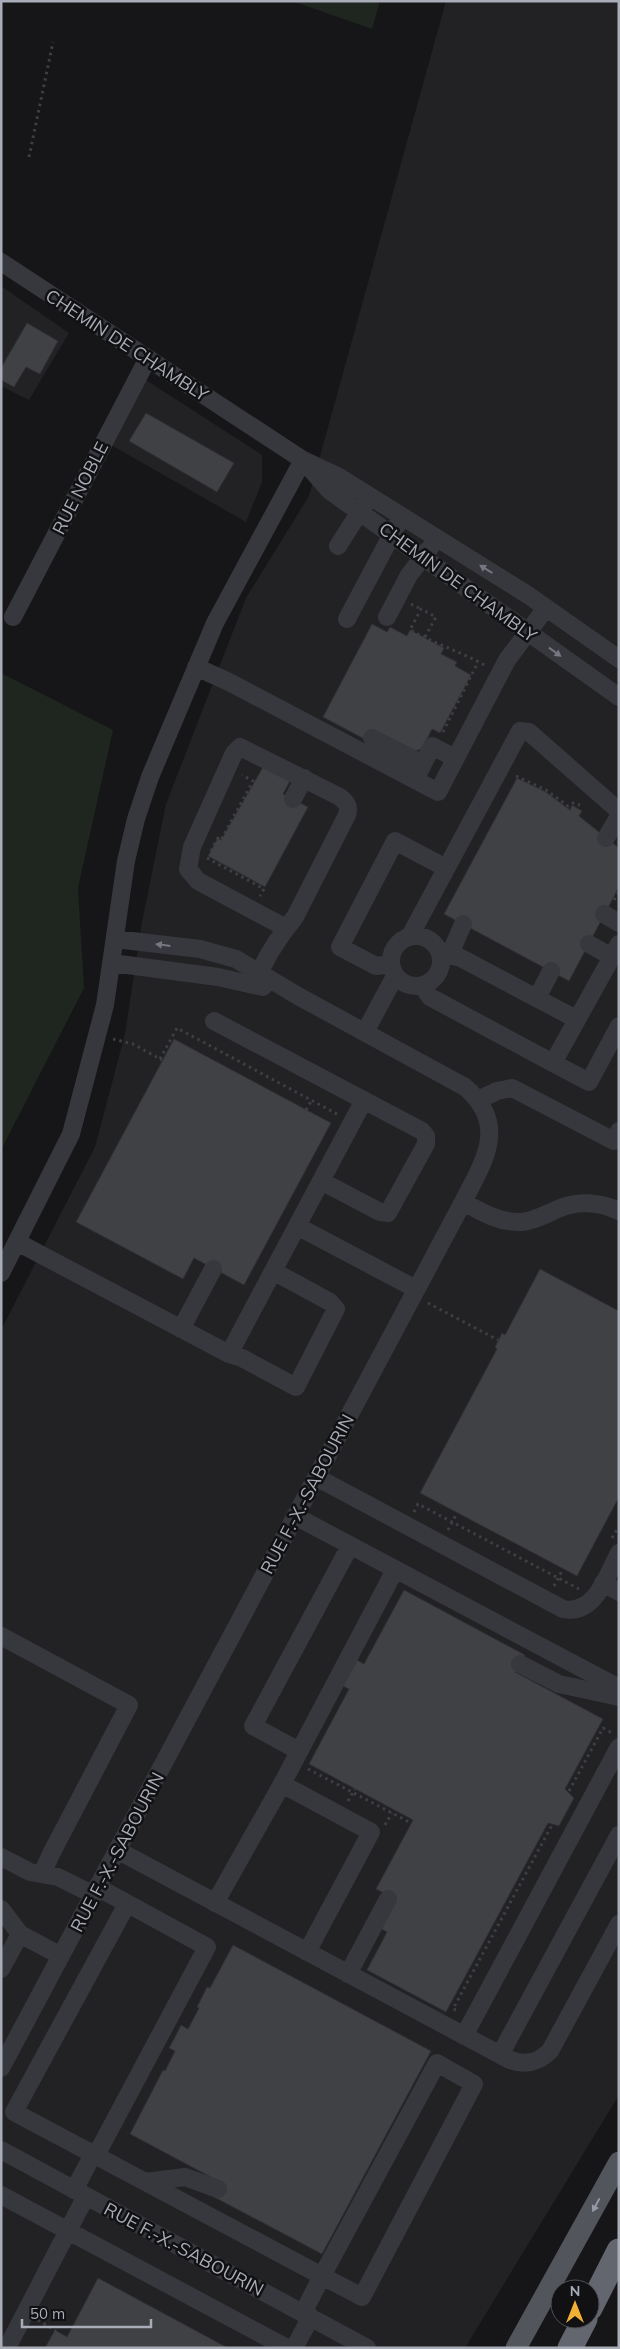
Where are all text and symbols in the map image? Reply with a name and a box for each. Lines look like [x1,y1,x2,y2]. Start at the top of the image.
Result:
street label: CHEMIN DE CHAMBLY [41,284,214,407]
street label: RUE NOBLE [47,438,113,538]
street label: CHEMIN DE CHAMBLY [375,517,542,648]
one-way arrow [480,565,493,574]
one-way arrow [548,647,562,657]
one-way arrow [155,941,171,949]
street label: RUE F.-X.-SABOURIN [255,1410,359,1578]
street label: RUE F.-X.-SABOURIN [65,1768,169,1936]
street label: RUE F.-X.-SABOURIN [100,2197,268,2301]
one-way arrow [592,2197,600,2212]
north arrow [550,2279,600,2329]
text: N [570,2282,580,2300]
scale bar [22,2296,151,2328]
text: 50 m [30,2304,65,2323]

